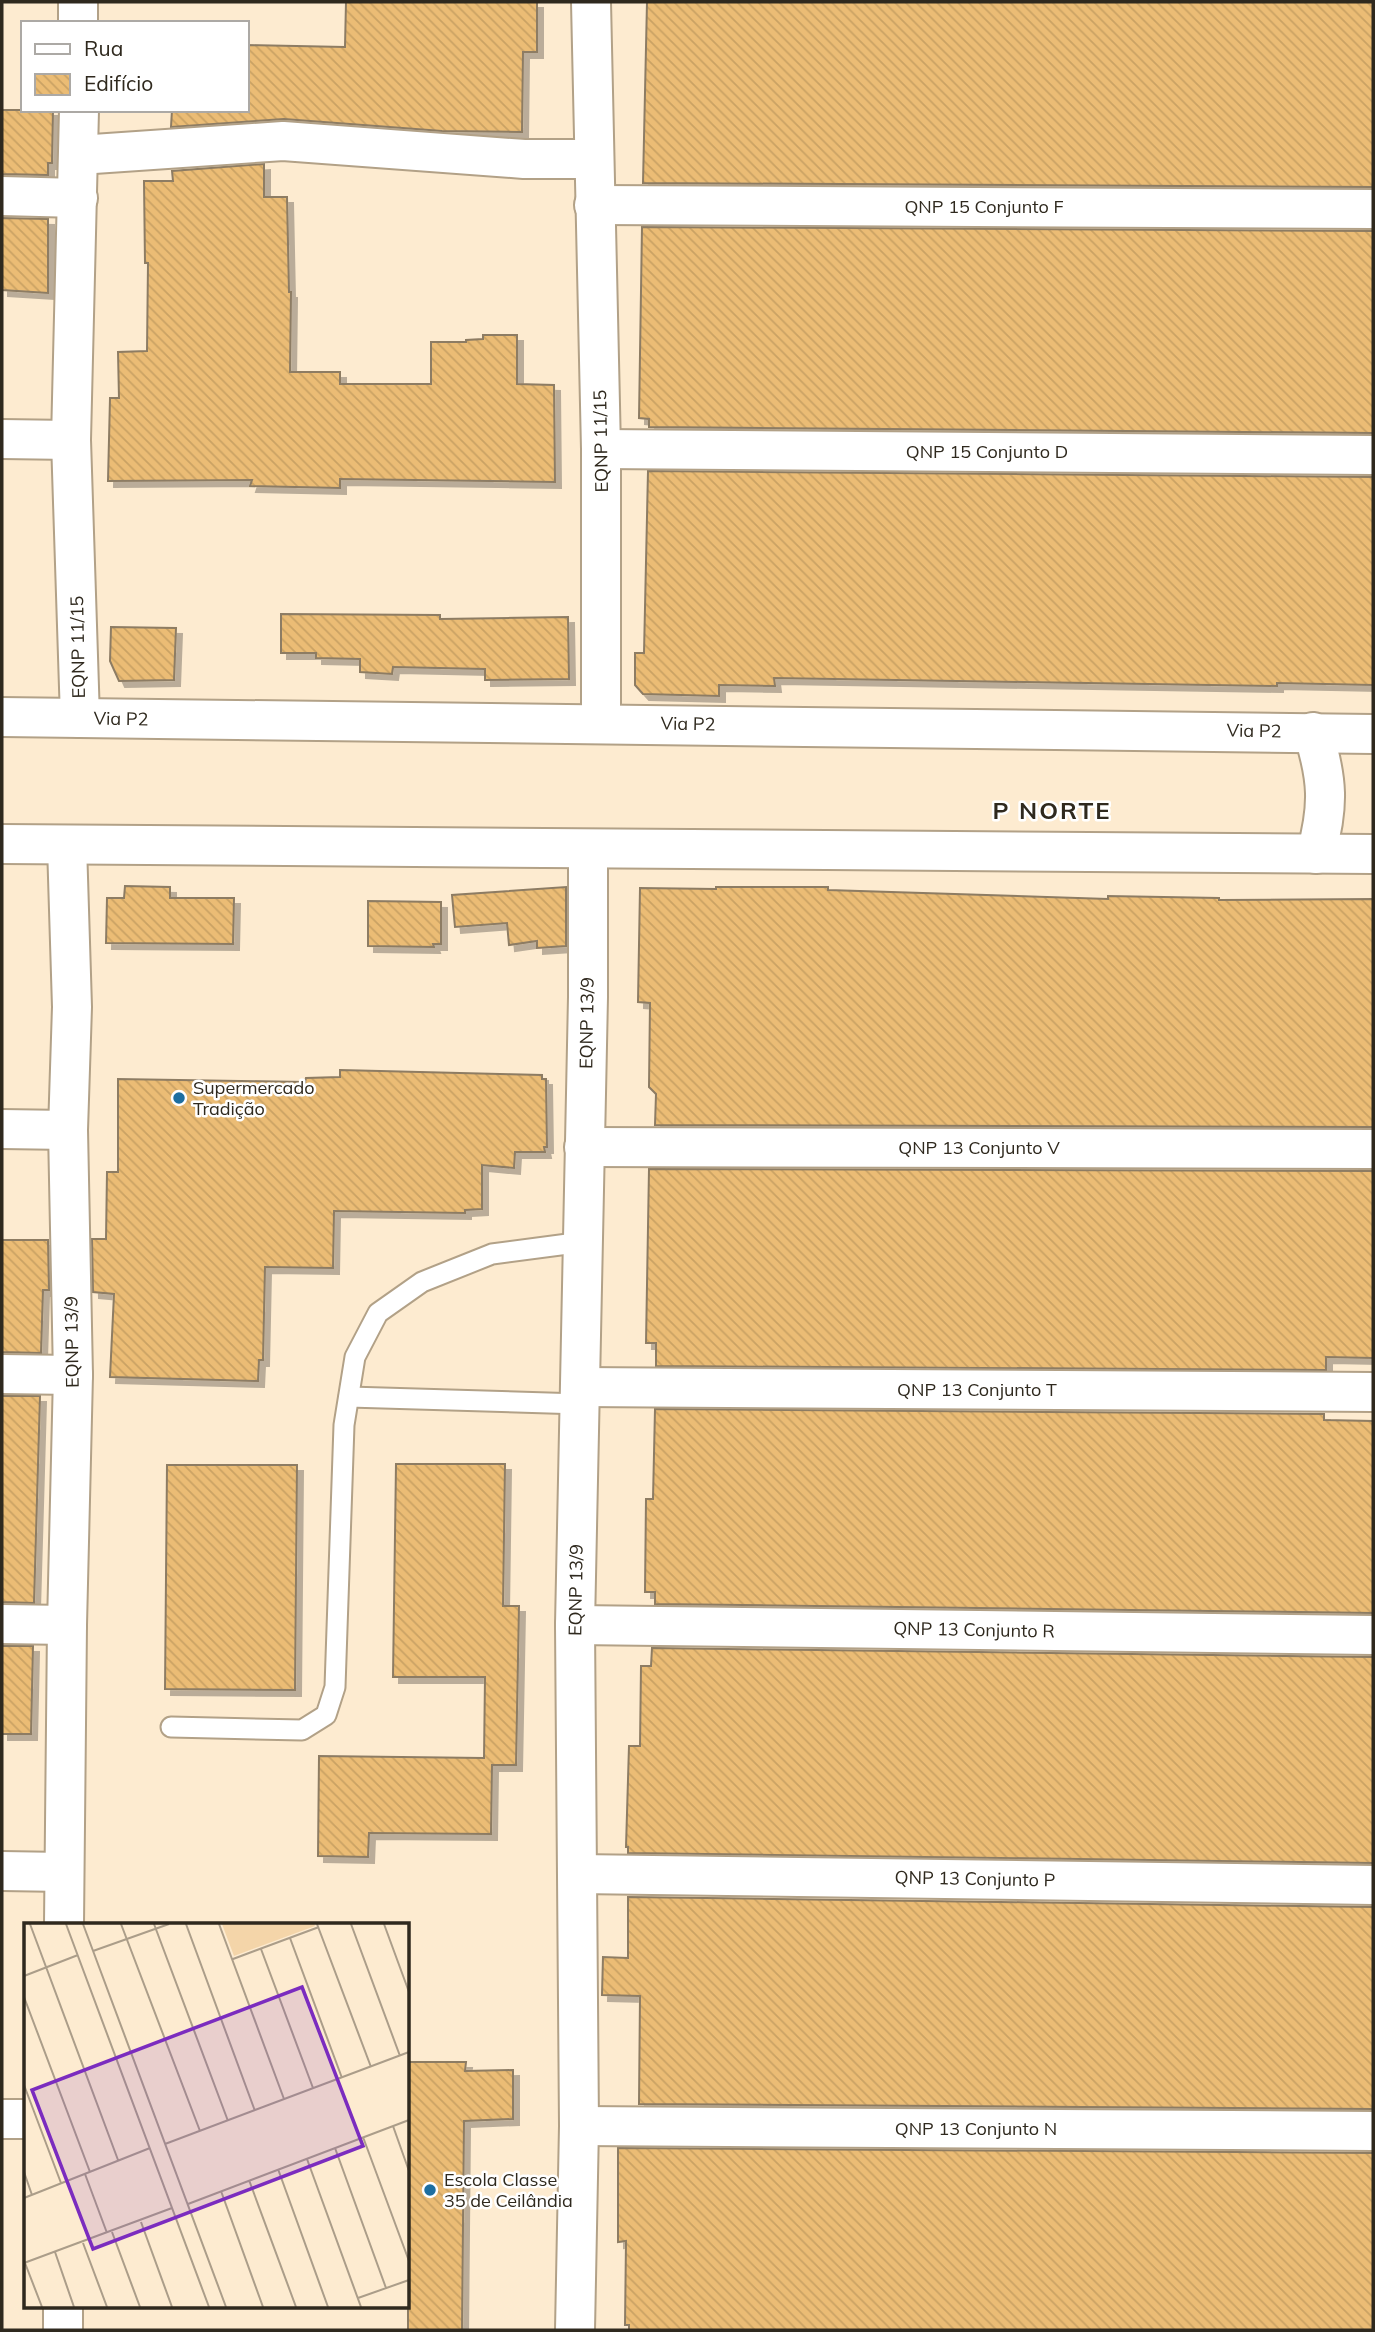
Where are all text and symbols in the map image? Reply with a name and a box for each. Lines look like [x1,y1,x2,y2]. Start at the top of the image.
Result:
legend [21,21,248,112]
text: Rua [84,35,123,61]
text: Edifício [84,70,153,96]
street label: QNP 15 Conjunto F [904,195,1064,218]
street label: EQNP 11/15 [588,389,613,493]
street label: QNP 15 Conjunto D [906,440,1068,463]
street label: EQNP 11/15 [65,595,90,699]
street label: Via P2 [93,707,149,730]
street label: Via P2 [660,712,716,735]
street label: Via P2 [1226,719,1282,742]
district label: P NORTE [992,795,1112,825]
street label: EQNP 13/9 [574,977,599,1069]
place label: Supermercado Tradição [193,1076,314,1120]
marker: Supermercado Tradição [171,1090,187,1106]
street label: QNP 13 Conjunto V [898,1136,1060,1159]
street label: EQNP 13/9 [59,1296,84,1388]
street label: QNP 13 Conjunto T [897,1378,1057,1401]
street label: EQNP 13/9 [563,1544,588,1636]
street label: QNP 13 Conjunto R [893,1617,1055,1642]
street label: QNP 13 Conjunto P [894,1866,1056,1891]
inset map [24,1923,410,2308]
street label: QNP 13 Conjunto N [895,2117,1057,2140]
place label: Escola Classe 35 de Ceilândia [444,2168,573,2212]
marker: Escola Classe 35 de Ceilândia [422,2182,438,2198]

